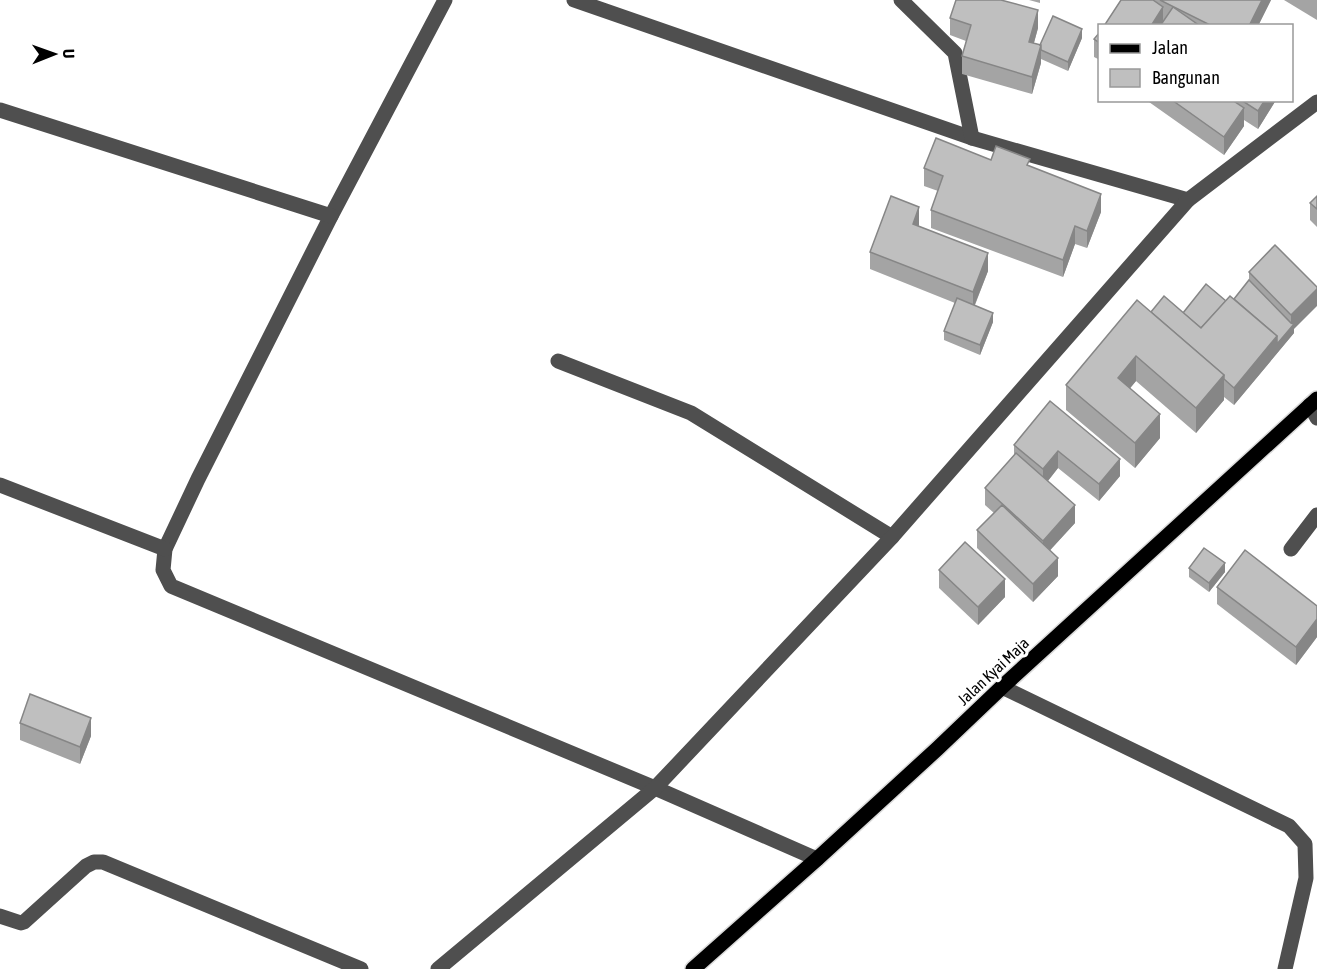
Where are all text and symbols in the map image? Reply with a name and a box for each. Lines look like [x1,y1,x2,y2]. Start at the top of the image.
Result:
north arrow [24,24,84,84]
legend [1098,24,1293,102]
text: Jalan [1152,37,1188,58]
text: U [60,49,78,59]
text: Bangunan [1152,67,1220,88]
street label: Jalan Kyai Maja [954,634,1033,709]

